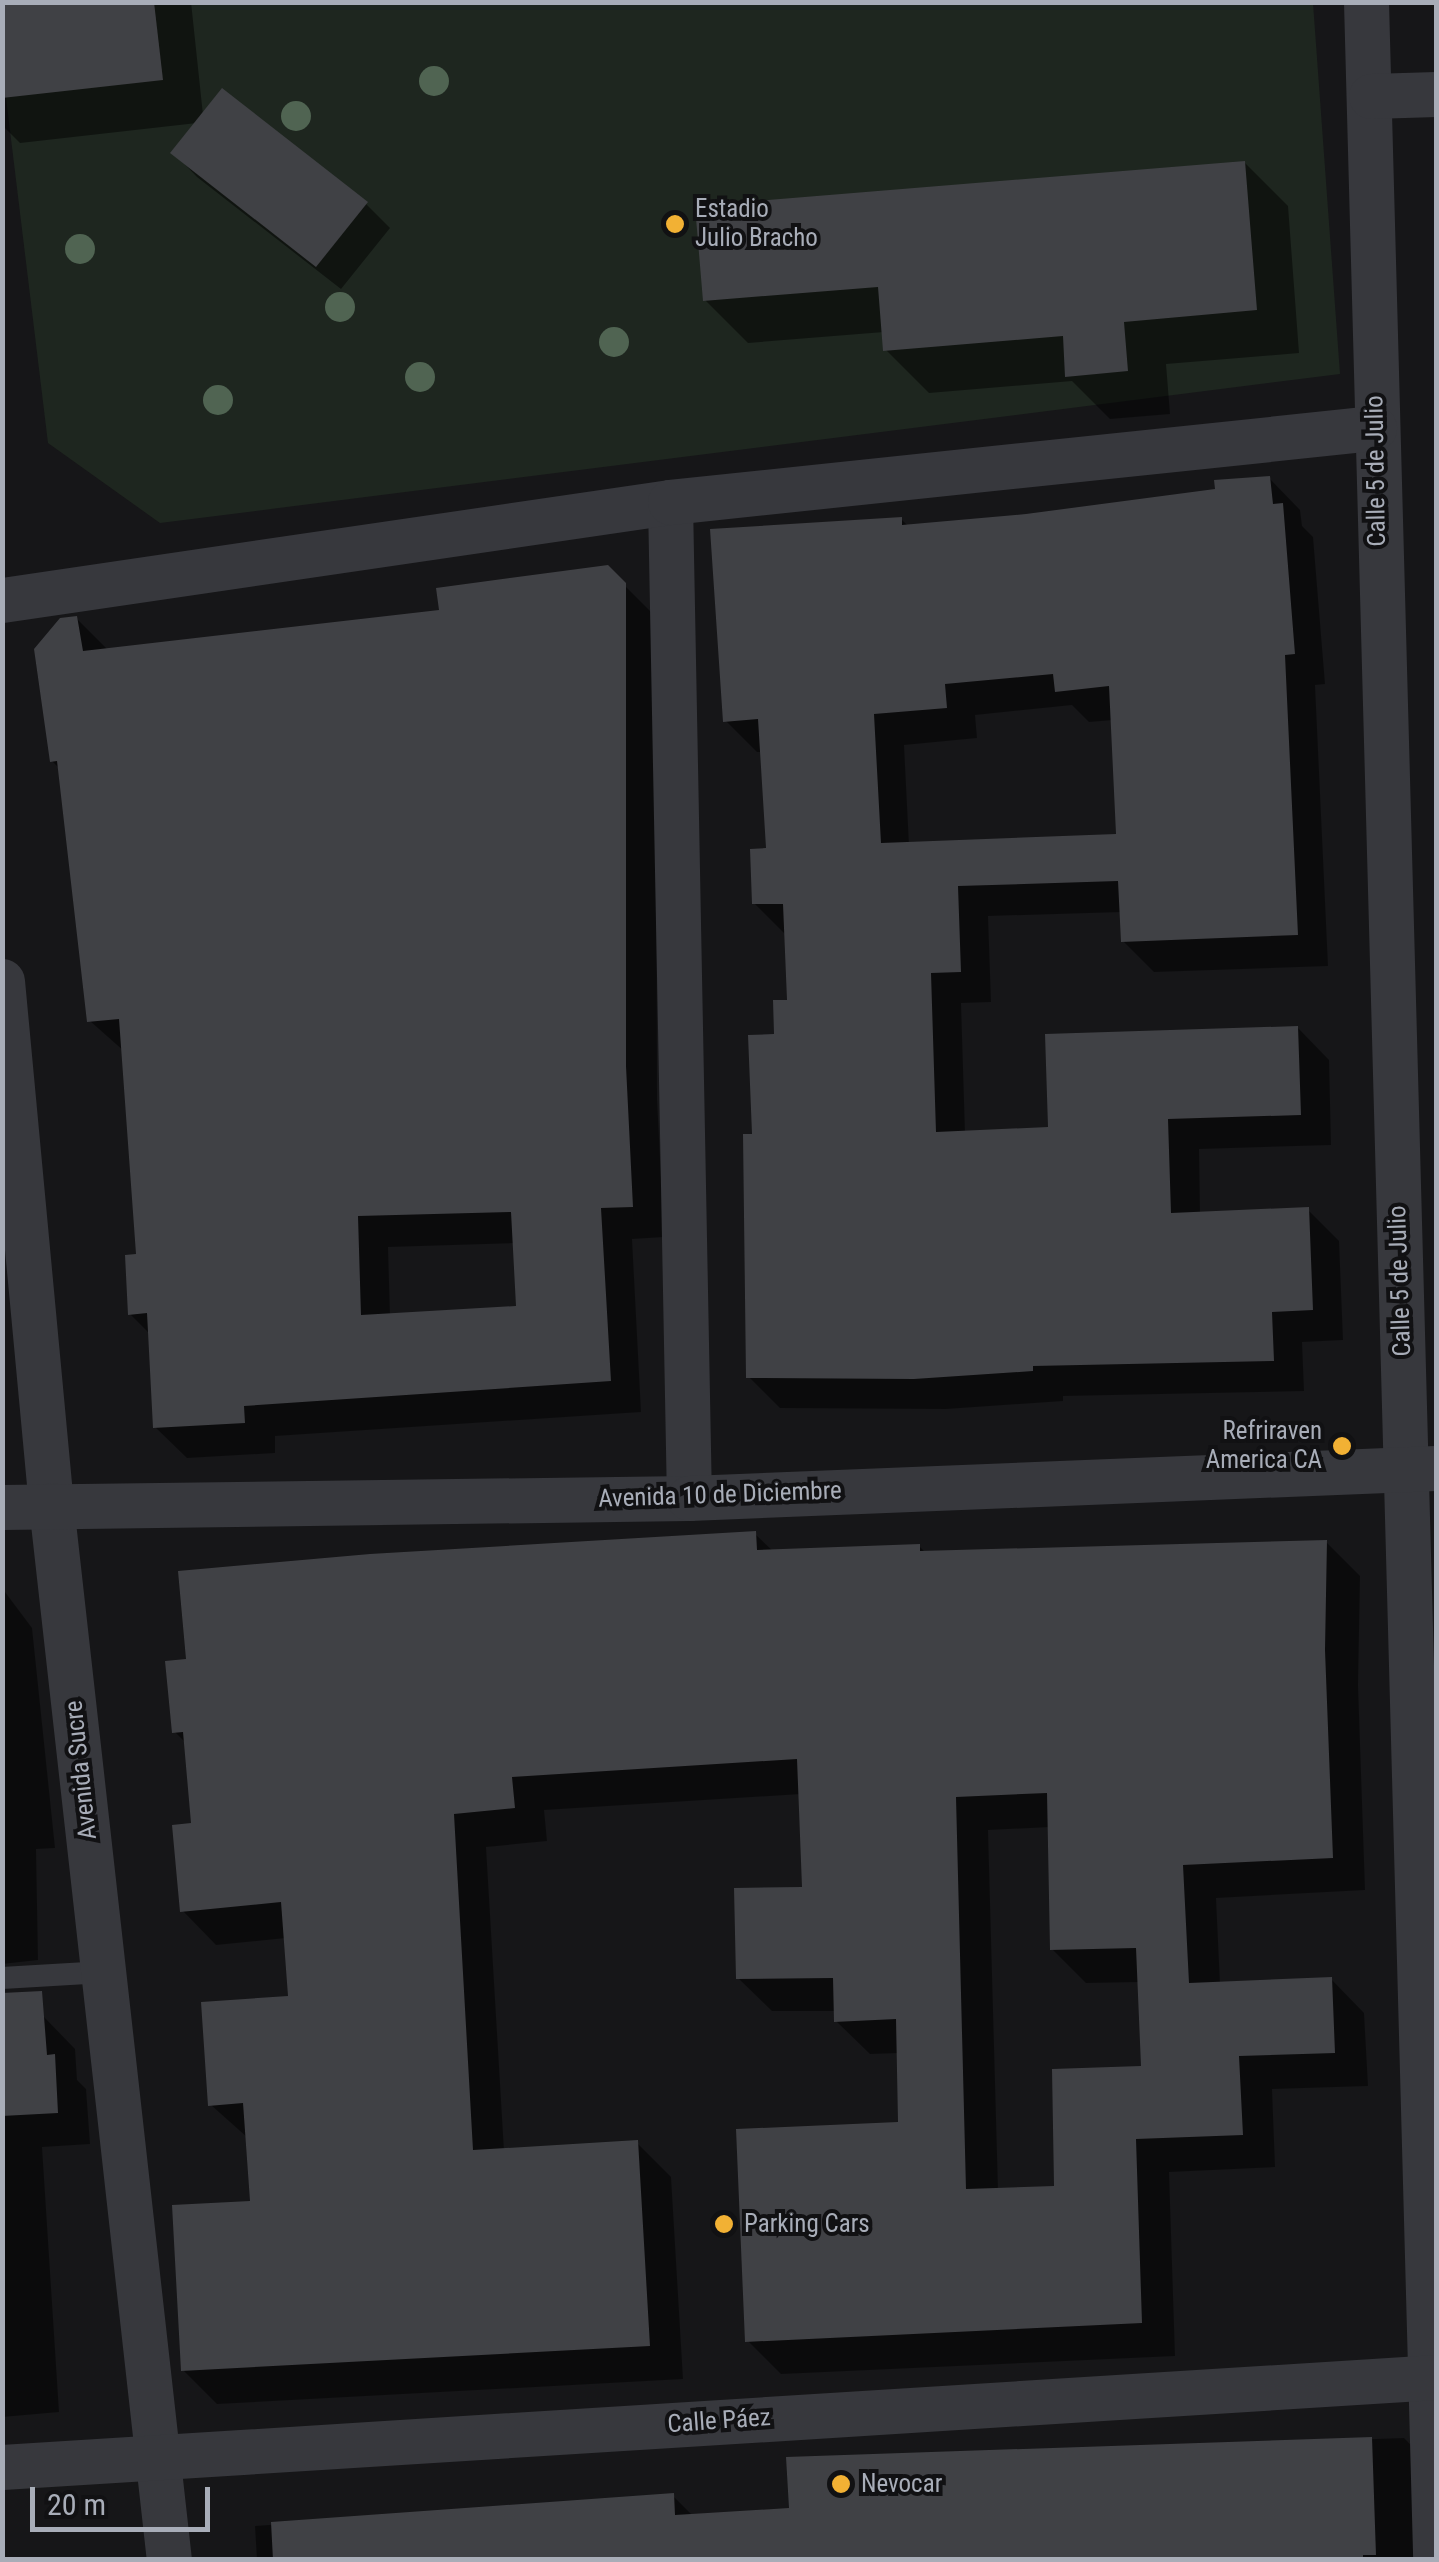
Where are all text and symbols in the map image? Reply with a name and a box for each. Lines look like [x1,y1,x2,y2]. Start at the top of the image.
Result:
place label: Estadio Julio Bracho [695,195,818,254]
marker: Estadio Julio Bracho [664,213,686,235]
street label: Calle 5 de Julio [1360,395,1392,547]
street label: Calle 5 de Julio [1382,1205,1418,1357]
place label: Refriraven America CA [1206,1417,1322,1476]
marker: Refriraven America CA [1331,1435,1353,1457]
street label: Avenida 10 de Diciembre [598,1476,842,1514]
street label: Avenida Sucre [59,1699,103,1841]
place label: Parking Cars [744,2209,870,2239]
marker: Parking Cars [713,2213,735,2235]
street label: Calle Páez [666,2402,772,2440]
scale bar [35,2467,215,2529]
place label: Nevocar [861,2469,942,2499]
marker: Nevocar [830,2473,852,2495]
text: 20 m [47,2487,106,2522]

